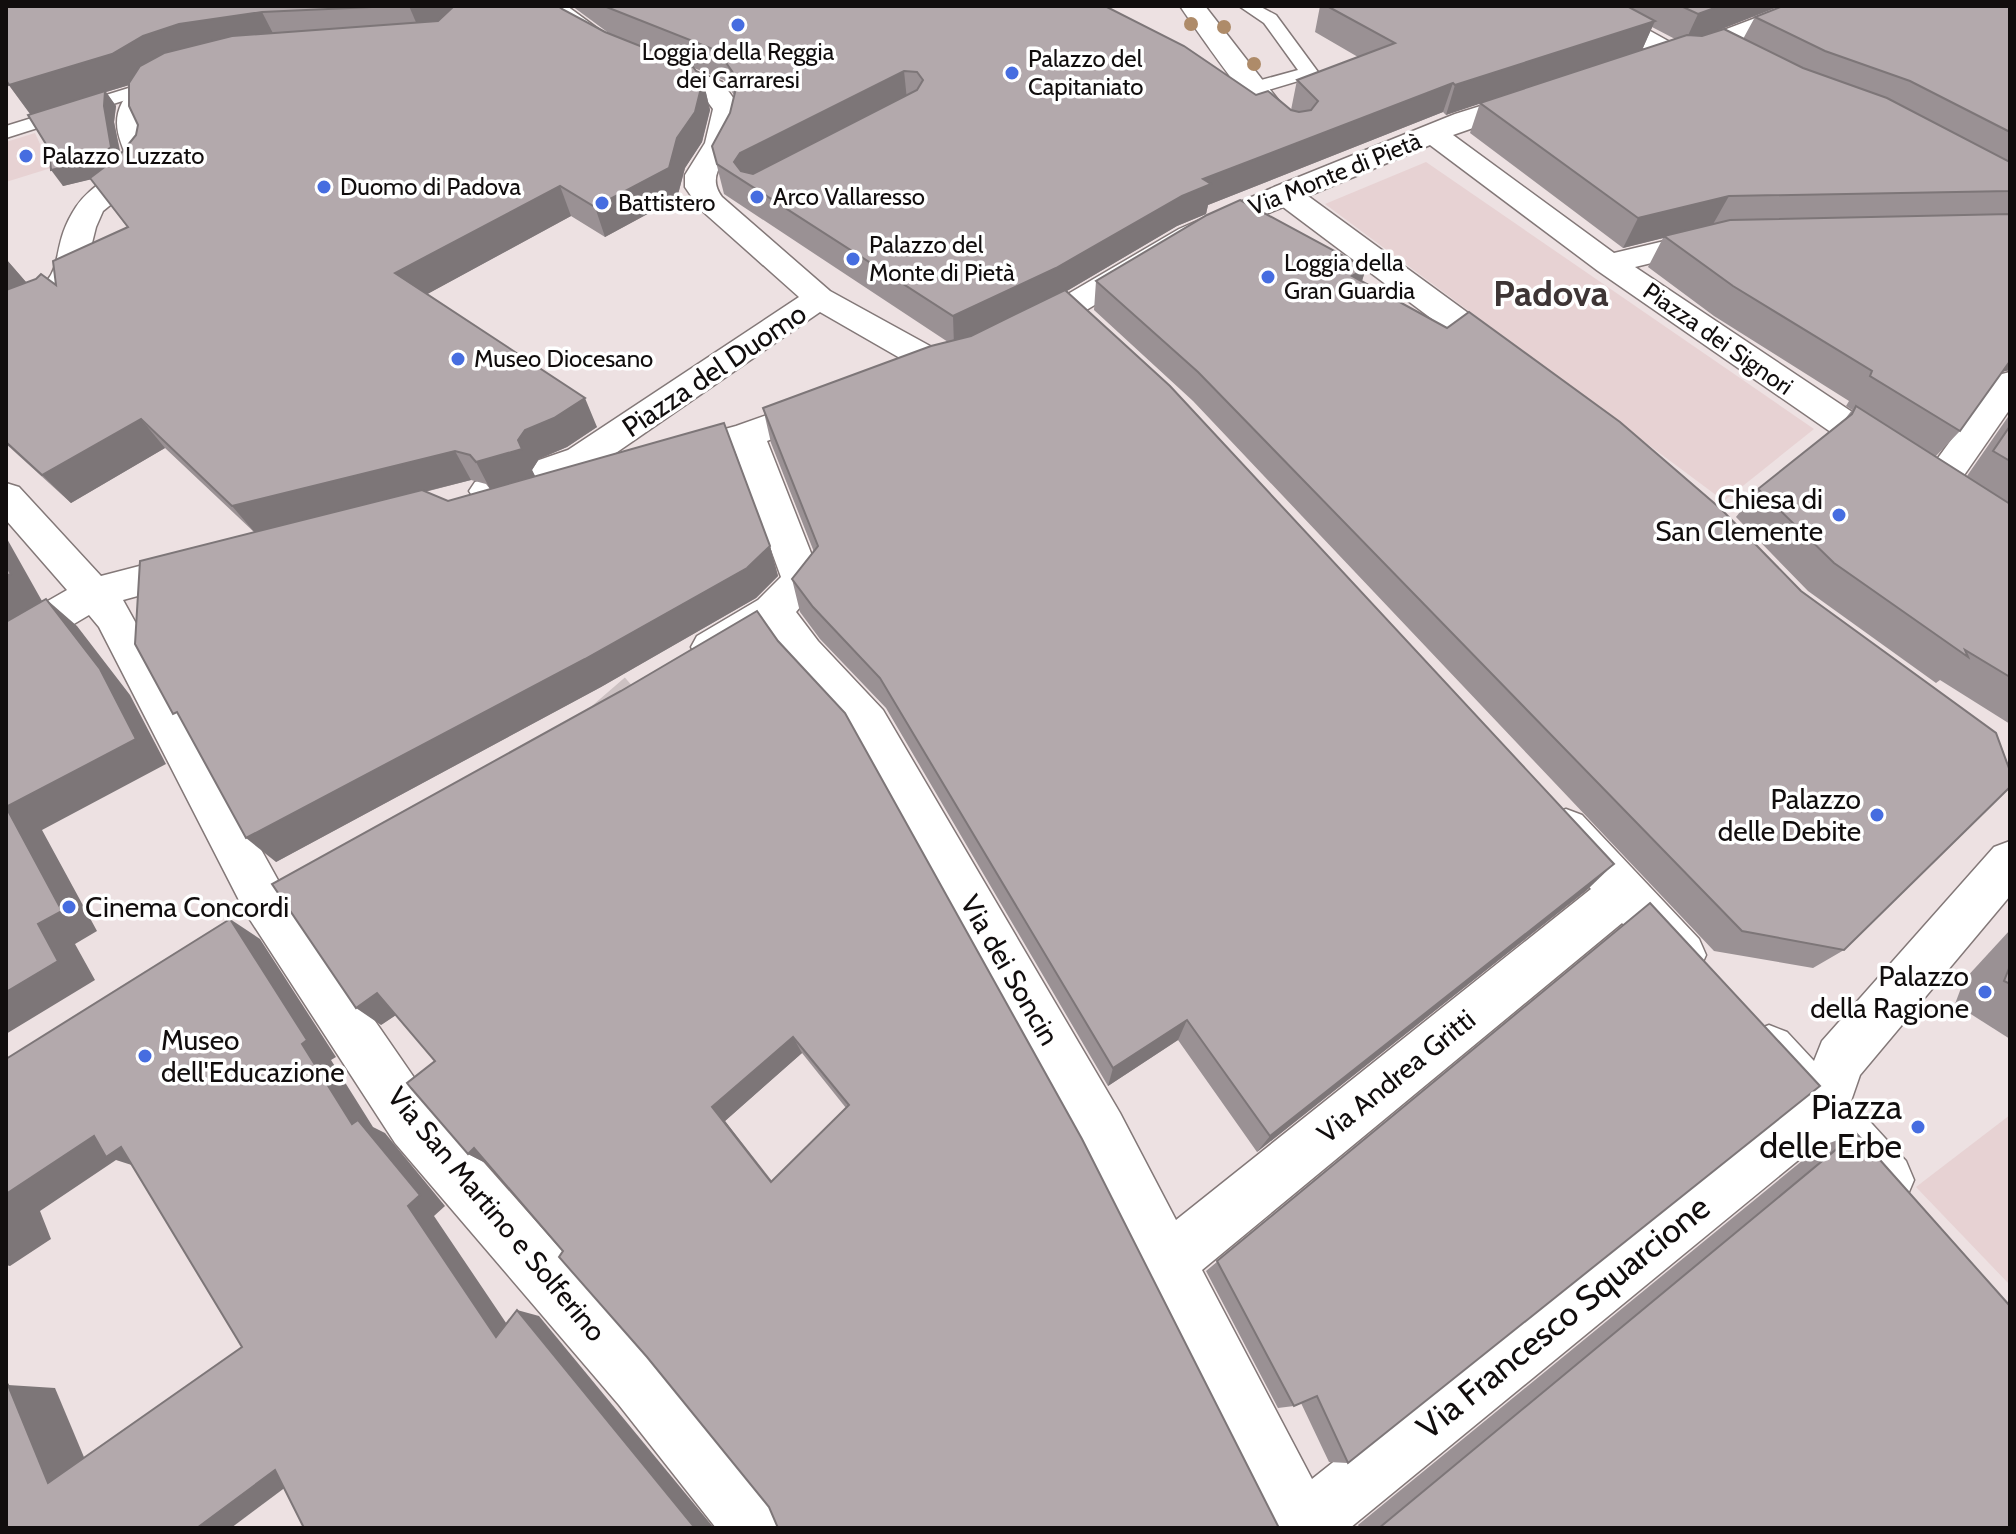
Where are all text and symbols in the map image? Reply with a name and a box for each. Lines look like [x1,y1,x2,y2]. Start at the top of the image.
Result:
marker: Loggia della Reggia dei Carraresi [729,16,747,34]
place label: Loggia della Reggia dei Carraresi [642,37,835,94]
place label: Palazzo del Capitaniato [1028,44,1143,101]
marker: Palazzo del Capitaniato [1003,64,1021,82]
street label: Via Monte di Pietà [1244,126,1426,221]
place label: Palazzo Luzzato [42,141,205,170]
marker: Palazzo Luzzato [17,147,35,165]
place label: Duomo di Padova [340,172,521,201]
marker: Duomo di Padova [315,178,333,196]
place label: Arco Vallaresso [773,182,925,211]
place label: Battistero [618,188,716,217]
marker: Arco Vallaresso [748,188,766,206]
marker: Battistero [593,194,611,212]
place label: Palazzo del Monte di Pietà [869,230,1015,287]
place label: Loggia della Gran Guardia [1284,248,1415,305]
marker: Palazzo del Monte di Pietà [844,250,862,268]
marker: Loggia della Gran Guardia [1259,268,1277,286]
district label: Padova [1493,271,1609,315]
street label: Piazza dei Signori [1638,276,1799,401]
street label: Piazza del Duomo [616,296,812,444]
place label: Museo Diocesano [474,344,653,373]
marker: Museo Diocesano [449,350,467,368]
place label: Chiesa di San Clemente [1655,482,1823,548]
marker: Chiesa di San Clemente [1830,506,1848,524]
place label: Palazzo delle Debite [1718,782,1861,848]
marker: Palazzo delle Debite [1868,806,1886,824]
street label: Via dei Soncin [953,889,1067,1051]
place label: Cinema Concordi [85,890,289,924]
marker: Cinema Concordi [60,898,78,916]
place label: Palazzo della Ragione [1810,959,1969,1025]
marker: Palazzo della Ragione [1976,983,1994,1001]
street label: Via Andrea Gritti [1310,1002,1482,1150]
place label: Museo dell'Educazione [161,1023,345,1089]
marker: Museo dell'Educazione [136,1047,154,1065]
street label: Via San Martino e Solferino [381,1080,613,1348]
place label: Piazza delle Erbe [1759,1086,1903,1167]
marker: Piazza delle Erbe [1909,1118,1927,1136]
street label: Via Francesco Squarcione [1408,1186,1718,1448]

